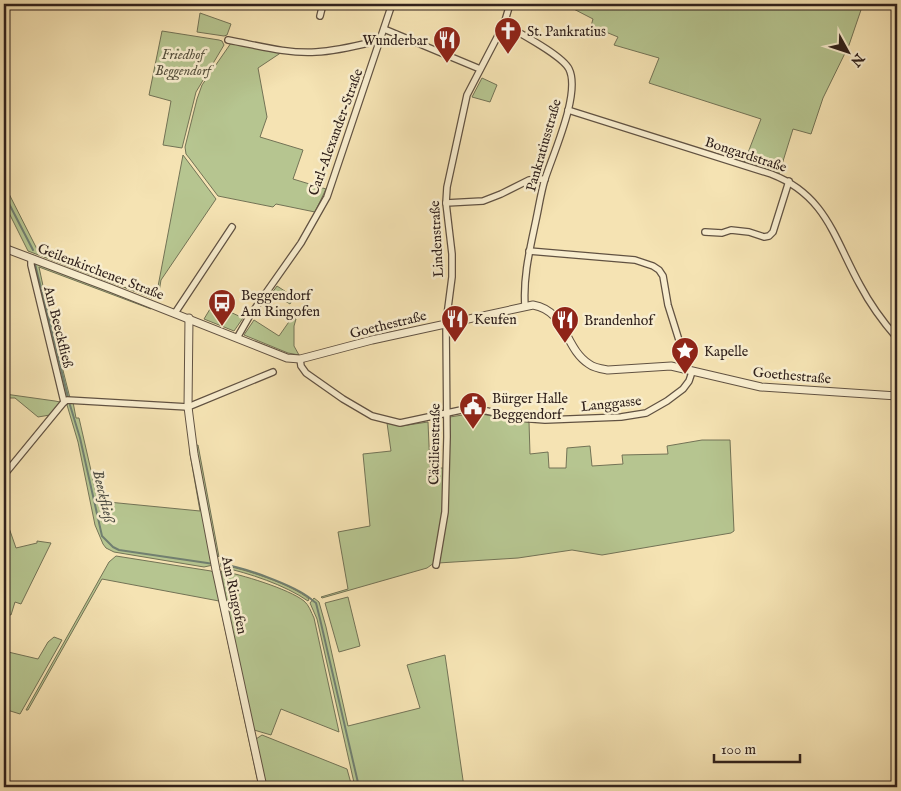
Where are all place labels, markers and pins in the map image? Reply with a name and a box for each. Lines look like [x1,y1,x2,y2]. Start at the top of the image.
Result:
church icon: St. Pankratius [493,16,523,55]
place label: St. Pankratius [527,23,606,41]
restaurant icon: Wunderbar [432,25,462,64]
place label: Wunderbar [363,32,428,50]
place label: Beggendorf Am Ringofen [240,287,321,321]
bus stop icon: Beggendorf Am Ringofen [207,288,237,327]
restaurant icon: Keufen [440,304,470,343]
restaurant icon: Brandenhof [550,305,580,344]
place label: Keufen [474,311,517,329]
place label: Brandenhof [584,312,656,330]
place icon: Kapelle [670,336,700,375]
place label: Kapelle [704,343,749,361]
place label: Bürger Halle Beggendorf [492,390,569,424]
public building icon: Bürger Halle Beggendorf [458,391,488,430]

